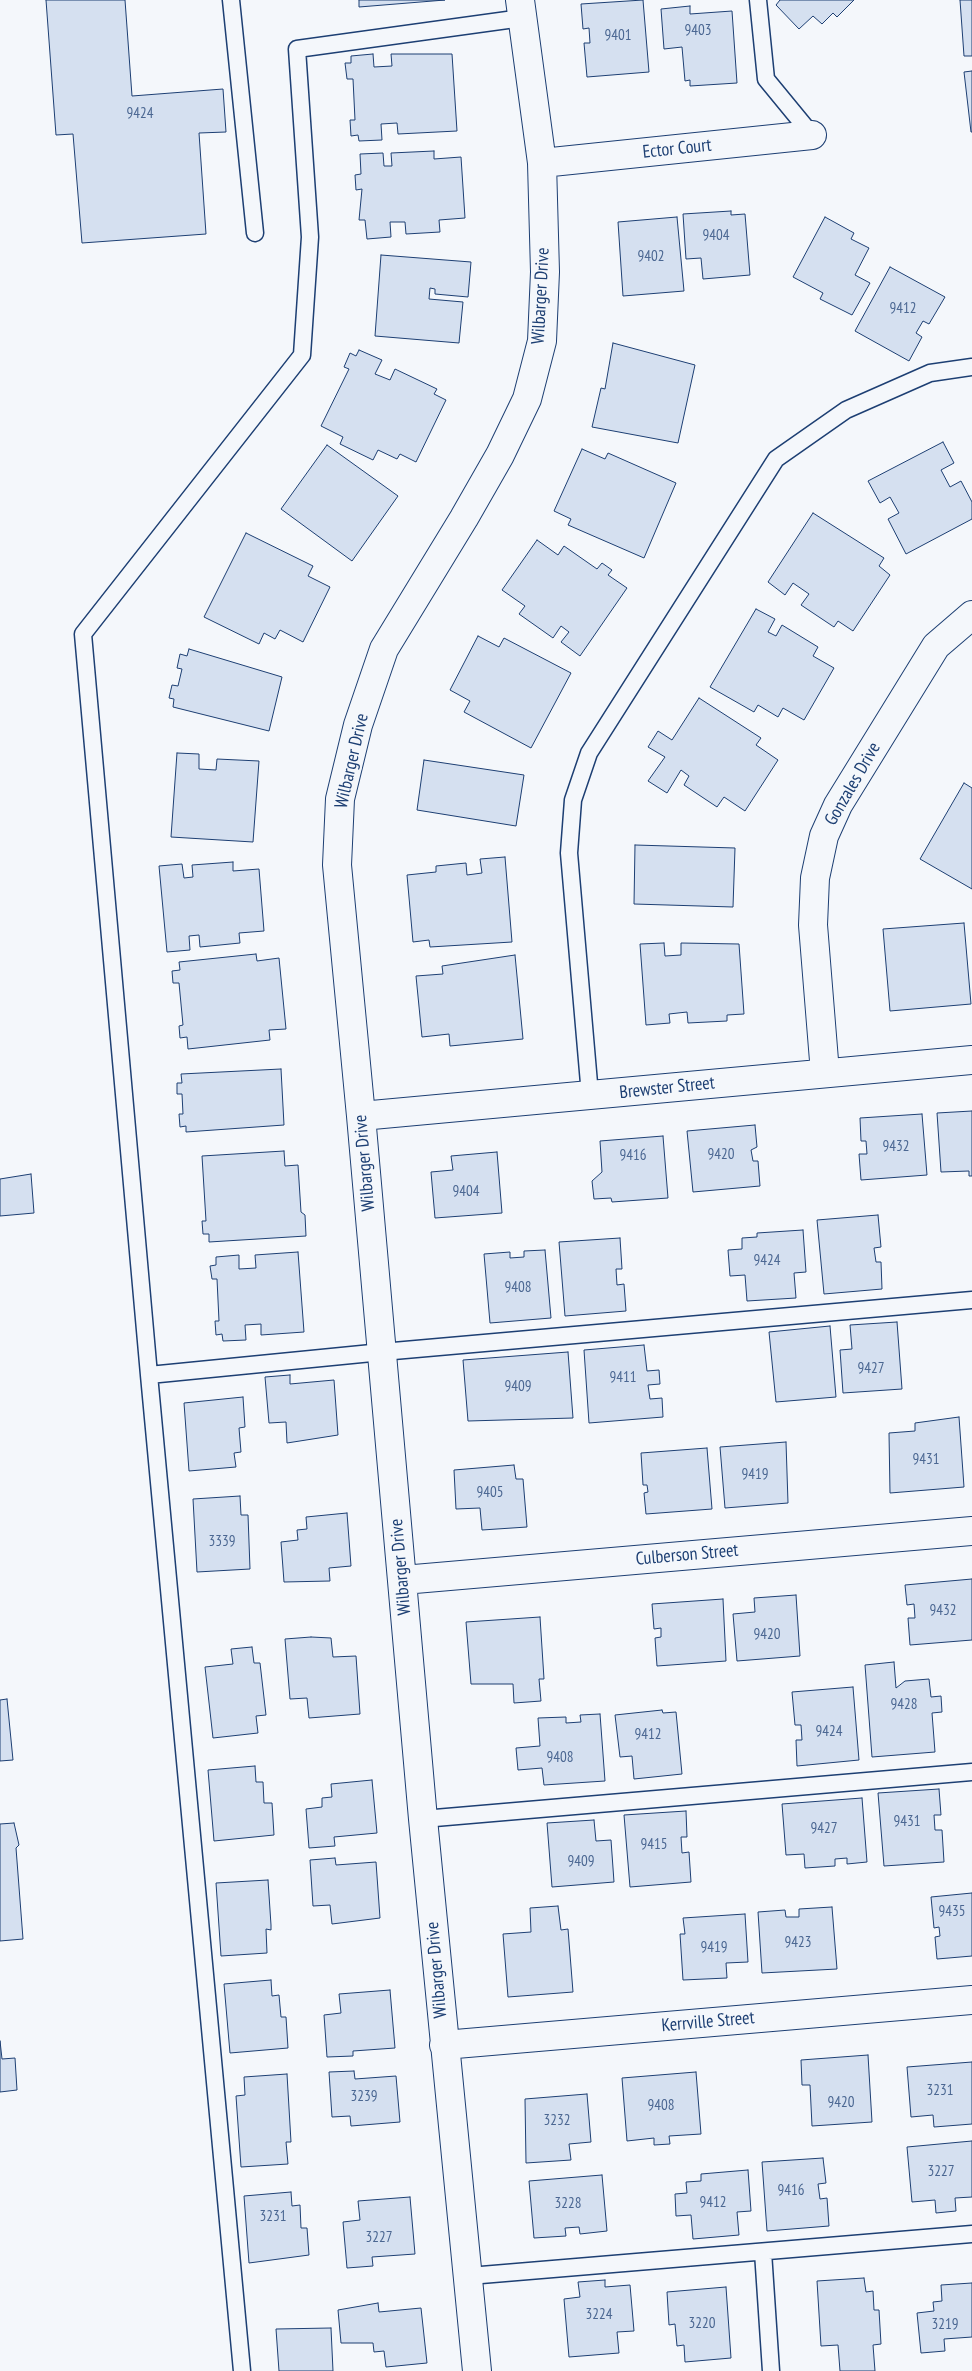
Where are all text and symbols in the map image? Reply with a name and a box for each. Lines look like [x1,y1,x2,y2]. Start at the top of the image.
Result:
house number: 9403 [685,22,711,40]
house number: 9401 [605,27,631,45]
house number: 9424 [127,105,153,123]
street label: Ector Court [642,135,712,163]
house number: 9404 [703,227,729,245]
street label: Wilbarger Drive [528,247,554,345]
house number: 9402 [638,248,664,266]
house number: 9412 [890,300,916,318]
street label: Wilbarger Drive [331,711,373,811]
street label: Gonzales Drive [821,739,885,829]
street label: Brewster Street [618,1072,716,1104]
street label: Wilbarger Drive [350,1114,380,1212]
house number: 9432 [883,1138,909,1156]
house number: 9420 [708,1146,734,1164]
house number: 9416 [620,1147,646,1165]
house number: 9404 [453,1183,479,1201]
house number: 9424 [754,1252,780,1270]
house number: 9408 [505,1279,531,1297]
house number: 9427 [858,1360,884,1378]
house number: 9411 [610,1369,636,1387]
house number: 9409 [505,1378,531,1396]
house number: 9431 [913,1451,939,1469]
house number: 9419 [742,1466,768,1484]
house number: 9405 [477,1484,503,1502]
street label: Wilbarger Drive [386,1518,416,1616]
house number: 3339 [209,1533,235,1551]
street label: Culberson Street [635,1540,739,1570]
house number: 9432 [930,1602,956,1620]
house number: 9420 [754,1626,780,1644]
house number: 9428 [891,1696,917,1714]
house number: 9424 [816,1723,842,1741]
house number: 9412 [635,1726,661,1744]
house number: 9408 [547,1749,573,1767]
house number: 9431 [894,1813,920,1831]
house number: 9427 [811,1820,837,1838]
house number: 9415 [641,1836,667,1854]
house number: 9409 [568,1853,594,1871]
house number: 9435 [939,1903,965,1921]
street label: Wilbarger Drive [422,1921,452,2019]
house number: 9423 [785,1934,811,1952]
house number: 9419 [701,1939,727,1957]
street label: Kerrville Street [661,2007,755,2037]
house number: 3231 [927,2082,953,2100]
house number: 3239 [351,2088,377,2106]
house number: 9420 [828,2094,854,2112]
house number: 9408 [648,2097,674,2115]
house number: 3232 [544,2112,570,2130]
house number: 3227 [928,2163,954,2181]
house number: 9416 [778,2182,804,2200]
house number: 9412 [700,2194,726,2212]
house number: 3228 [555,2195,581,2213]
house number: 3231 [260,2208,286,2226]
house number: 3227 [366,2229,392,2247]
house number: 3224 [586,2306,612,2324]
house number: 3220 [689,2315,715,2333]
house number: 3219 [932,2316,958,2334]

